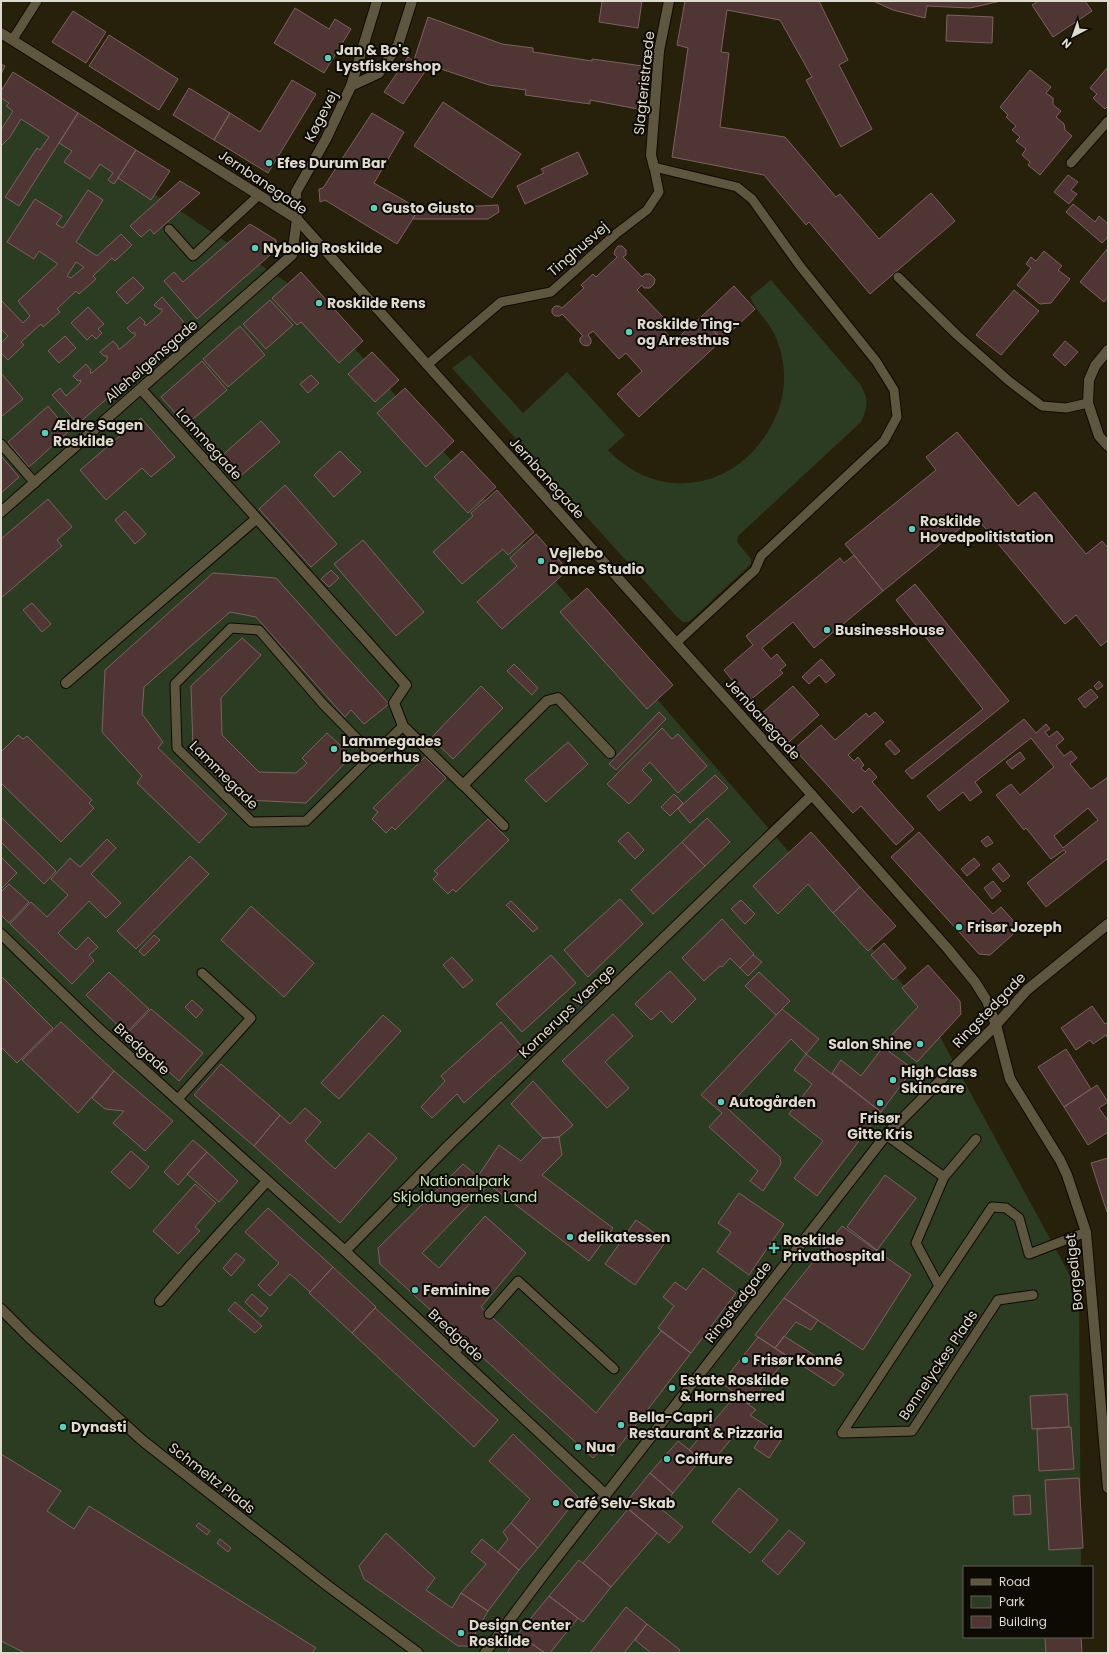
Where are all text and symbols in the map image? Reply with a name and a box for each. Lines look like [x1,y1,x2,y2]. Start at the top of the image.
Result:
north arrow [1053,16,1093,56]
street label: Slagteristræde [629,30,659,136]
text: N [1058,35,1075,52]
place label: Jan & Bo's Lystfiskershop [336,40,441,76]
marker: Jan & Bo's Lystfiskershop [323,53,333,63]
street label: Køgevej [299,87,343,145]
street label: Jernbanegade [214,145,312,220]
place label: Efes Durum Bar [277,153,387,173]
marker: Efes Durum Bar [264,158,274,168]
place label: Gusto Giusto [382,198,474,218]
marker: Gusto Giusto [369,203,379,213]
street label: Tinghusvej [543,217,613,281]
place label: Nybolig Roskilde [263,238,383,258]
marker: Nybolig Roskilde [250,243,260,253]
place label: Roskilde Rens [327,293,426,313]
marker: Roskilde Rens [314,298,324,308]
place label: Roskilde Ting- og Arresthus [637,314,740,350]
street label: Allehelgensgade [100,315,202,407]
marker: Roskilde Ting- og Arresthus [624,327,634,337]
street label: Lammegade [171,404,247,484]
place label: Ældre Sagen Roskilde [53,415,143,451]
marker: Ældre Sagen Roskilde [40,428,50,438]
street label: Jernbanegade [505,433,589,524]
place label: Roskilde Hovedpolitistation [920,511,1054,547]
marker: Roskilde Hovedpolitistation [907,524,917,534]
place label: Vejlebo Dance Studio [549,543,645,579]
marker: Vejlebo Dance Studio [536,556,546,566]
place label: BusinessHouse [835,620,945,640]
marker: BusinessHouse [822,625,832,635]
street label: Jernbanegade [721,674,805,765]
place label: Lammegades beboerhus [342,731,442,767]
street label: Lammegade [185,736,263,814]
marker: Lammegades beboerhus [329,744,339,754]
place label: Frisør Jozeph [967,917,1062,937]
marker: Frisør Jozeph [954,922,964,932]
street label: Kornerups Vænge [514,960,620,1062]
street label: Ringstedgade [948,968,1030,1052]
street label: Bredgade [110,1018,175,1080]
place label: Salon Shine [828,1034,912,1054]
marker: Salon Shine [915,1039,925,1049]
place label: High Class Skincare [901,1062,977,1098]
marker: High Class Skincare [888,1075,898,1085]
place label: Autogården [729,1092,816,1112]
marker: Autogården [716,1097,726,1107]
marker: Frisør Gitte Kris [875,1098,885,1108]
place label: Frisør Gitte Kris [847,1108,913,1144]
park label: Nationalpark Skjoldungernes Land [393,1171,537,1207]
place label: delikatessen [578,1227,671,1247]
place label: Roskilde Privathospital [783,1230,885,1266]
marker: delikatessen [565,1232,575,1242]
street label: Borgediget [1060,1233,1088,1311]
marker: Roskilde Privathospital [768,1242,780,1254]
street label: Ringstedgade [700,1257,776,1347]
place label: Feminine [423,1280,490,1300]
marker: Feminine [410,1285,420,1295]
street label: Bredgade [424,1304,488,1366]
street label: Bønnelyckes Plads [894,1306,982,1424]
place label: Frisør Konné [753,1350,843,1370]
marker: Frisør Konné [740,1355,750,1365]
place label: Estate Roskilde & Hornsherred [680,1370,789,1406]
marker: Estate Roskilde & Hornsherred [667,1383,677,1393]
place label: Bella-Capri Restaurant & Pizzaria [629,1407,783,1443]
place label: Dynasti [71,1417,127,1437]
marker: Bella-Capri Restaurant & Pizzaria [616,1420,626,1430]
marker: Dynasti [58,1422,68,1432]
place label: Nua [586,1437,615,1457]
street label: Schmeltz Plads [164,1438,260,1518]
marker: Nua [573,1442,583,1452]
place label: Coiffure [675,1449,733,1469]
marker: Coiffure [662,1454,672,1464]
place label: Café Selv-Skab [564,1493,676,1513]
marker: Café Selv-Skab [551,1498,561,1508]
legend [963,1566,1093,1638]
text: Road [999,1573,1030,1590]
text: Park [999,1593,1026,1610]
text: Building [999,1613,1047,1630]
place label: Design Center Roskilde [469,1615,571,1651]
marker: Design Center Roskilde [456,1628,466,1638]

